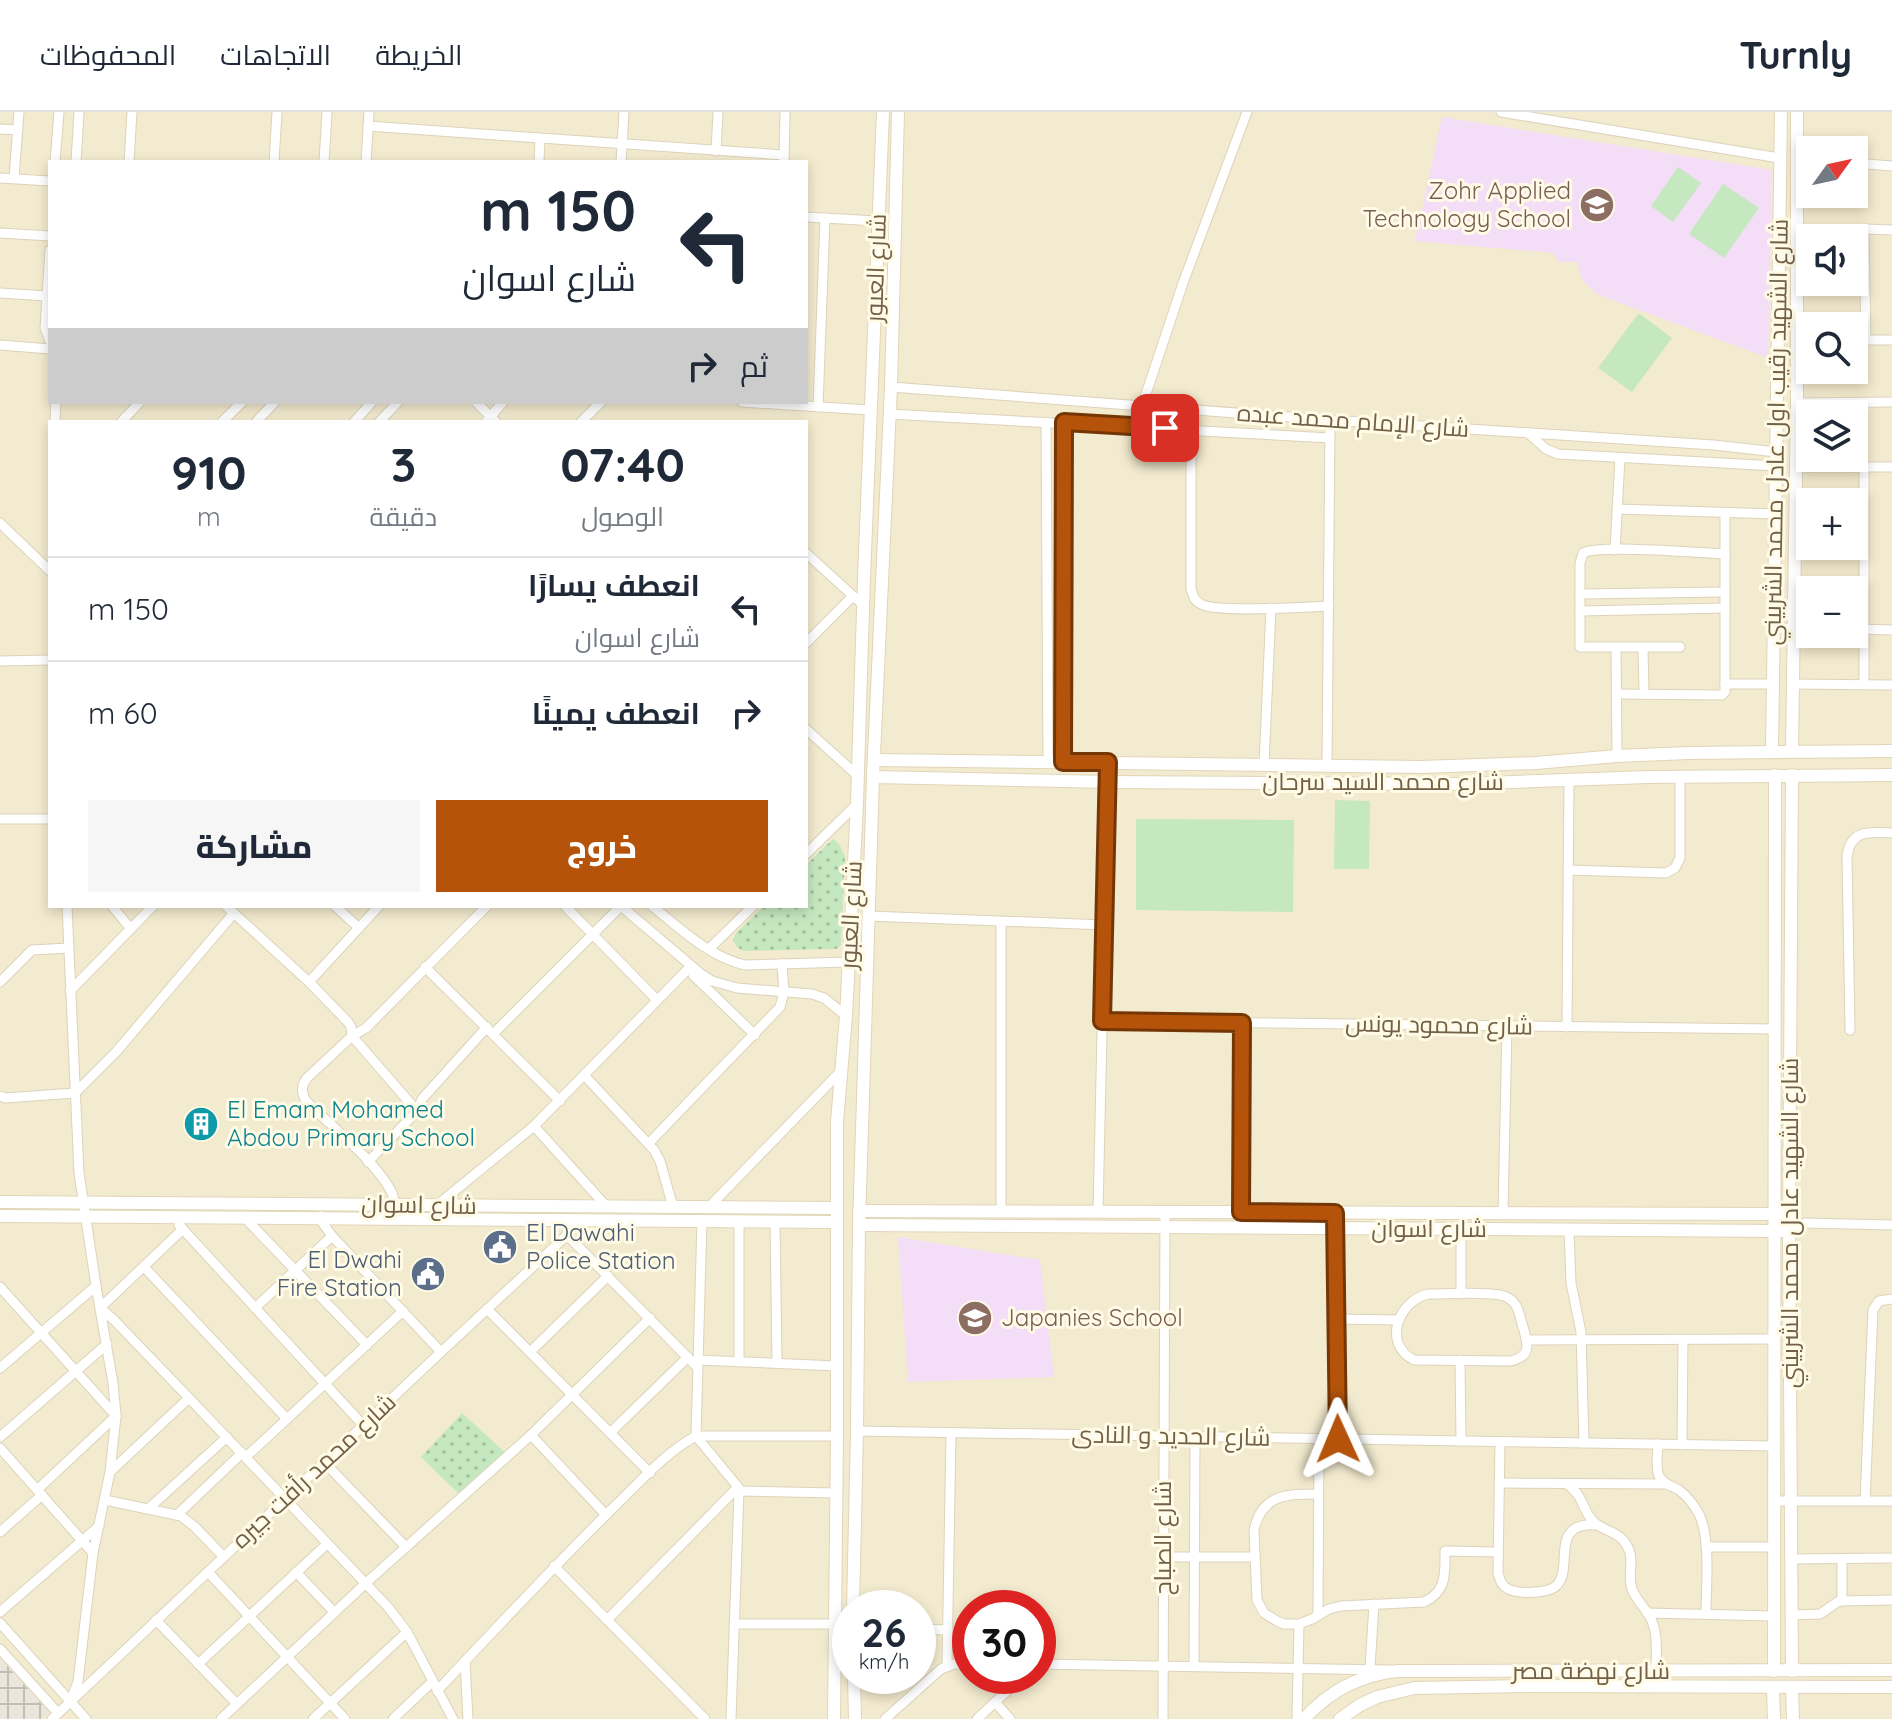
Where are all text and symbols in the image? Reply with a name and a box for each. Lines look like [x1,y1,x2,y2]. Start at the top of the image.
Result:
text: Turnly [1739,31,1852,79]
text: المحفوظات [40,37,176,72]
text: الاتجاهات [220,37,331,72]
text: الخريطة [375,37,463,72]
north arrow [1796,136,1868,208]
map controls [1796,136,1868,648]
text: 150 m [480,175,636,245]
place label: Zohr Applied Technology School [1362,175,1571,233]
school or university icon: Zohr Applied Technology School [1578,186,1616,224]
icon: left [664,192,768,296]
street label: شارع العبور [858,213,894,325]
street label: شارع الشهيد رقيب اول عادل محمد الشربيني [1756,218,1799,646]
button: sound [1796,224,1868,296]
text: شارع اسوان [463,255,636,300]
button: search [1796,312,1868,384]
icon: right [680,344,724,388]
text: ثم [740,347,768,385]
pin [1131,394,1199,462]
street label: شارع الإمام محمد عبده [1236,397,1470,445]
button: layers [1796,400,1868,472]
icon: arrive [1143,406,1187,450]
text: 3 [390,434,416,494]
text: 07:40 [560,434,685,494]
text: 910 [171,442,247,502]
button: + [1796,488,1868,560]
text: m [197,500,221,533]
text: دقيقة [370,500,437,533]
text: الوصول [581,500,664,533]
text: انعطف يسارًا [528,566,700,604]
button: − [1796,576,1868,648]
icon: left [724,587,768,631]
text: 150 m [88,590,169,628]
text: شارع اسوان [575,621,700,654]
icon: right [724,691,768,735]
text: 60 m [88,694,158,732]
text: انعطف يمينًا [532,694,700,732]
street label: شارع محمد السيد سرحان [1262,766,1504,798]
button: مشاركة [88,800,420,892]
button: خروج [436,800,768,892]
street label: شارع العبور [832,860,870,972]
street label: شارع محمود يونس [1345,1007,1533,1043]
street label: شارع الشهيد عادل محمد الشربيني [1774,1058,1809,1388]
place label: El Emam Mohamed Abdou Primary School [227,1094,475,1152]
building icon: El Emam Mohamed Abdou Primary School [182,1105,220,1143]
street label: شارع اسوان [361,1188,477,1222]
street label: شارع اسوان [1371,1213,1487,1245]
place label: El Dawahi Police Station [526,1217,676,1275]
public building icon: El Dawahi Police Station [481,1228,519,1266]
place label: El Dwahi Fire Station [277,1244,402,1302]
public building icon: El Dwahi Fire Station [409,1255,447,1293]
school or university icon: Japanies School [956,1299,994,1337]
place label: Japanies School [1001,1302,1183,1332]
street label: شارع محمد رأفت جيره [225,1386,403,1556]
position arrow [1296,1397,1380,1481]
street label: شارع الحديد و النادى [1071,1418,1271,1454]
street label: شارع الصباح [1147,1481,1179,1595]
speed limit sign: 30 [952,1590,1056,1694]
text: 26 [862,1607,906,1657]
text: km/h [859,1649,909,1674]
street label: شارع نهضة مصر [1510,1655,1670,1687]

